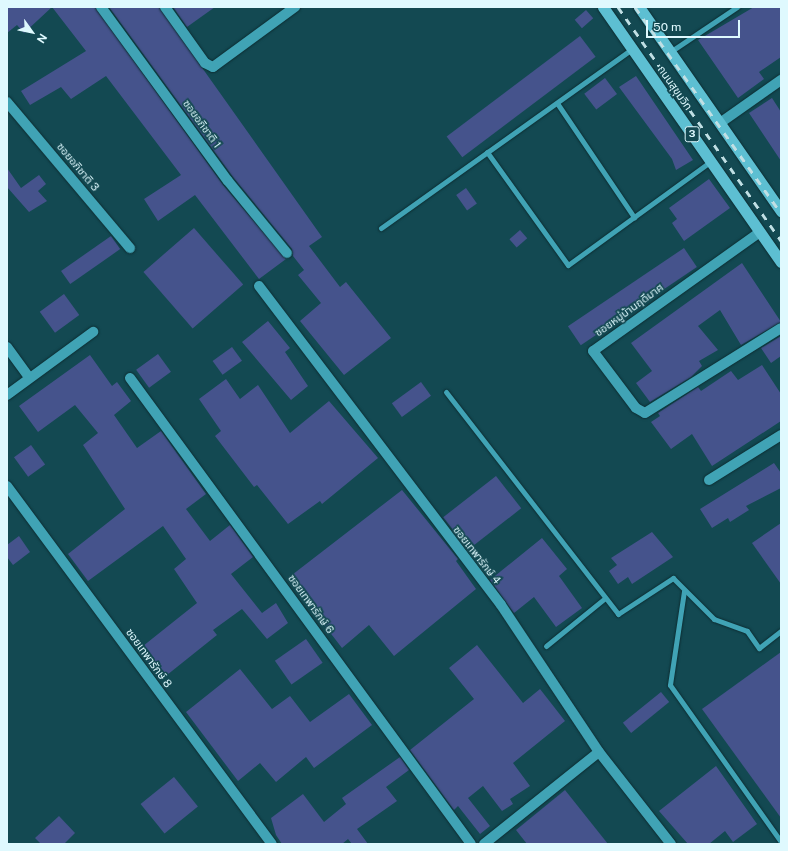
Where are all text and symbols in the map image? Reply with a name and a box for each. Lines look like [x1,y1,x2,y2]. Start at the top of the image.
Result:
north arrow [12,12,52,52]
scale bar [648,12,742,38]
text: 50 m [653,20,681,34]
text: N [35,32,49,45]
street label: ถนนสุขุมวิท [655,63,695,113]
street label: ซอยอภิชาติ 1 [180,97,224,151]
road number: 3 [684,126,700,142]
street label: ซอยอภิชาติ 3 [54,140,102,194]
street label: ซอยหมู่บ้านฤดีมาศ [592,281,666,339]
street label: ซอยเทพารักษ์ 4 [450,524,504,586]
street label: ซอยเทพารักษ์ 6 [285,572,337,636]
street label: ซอยเทพารักษ์ 8 [123,626,175,690]

